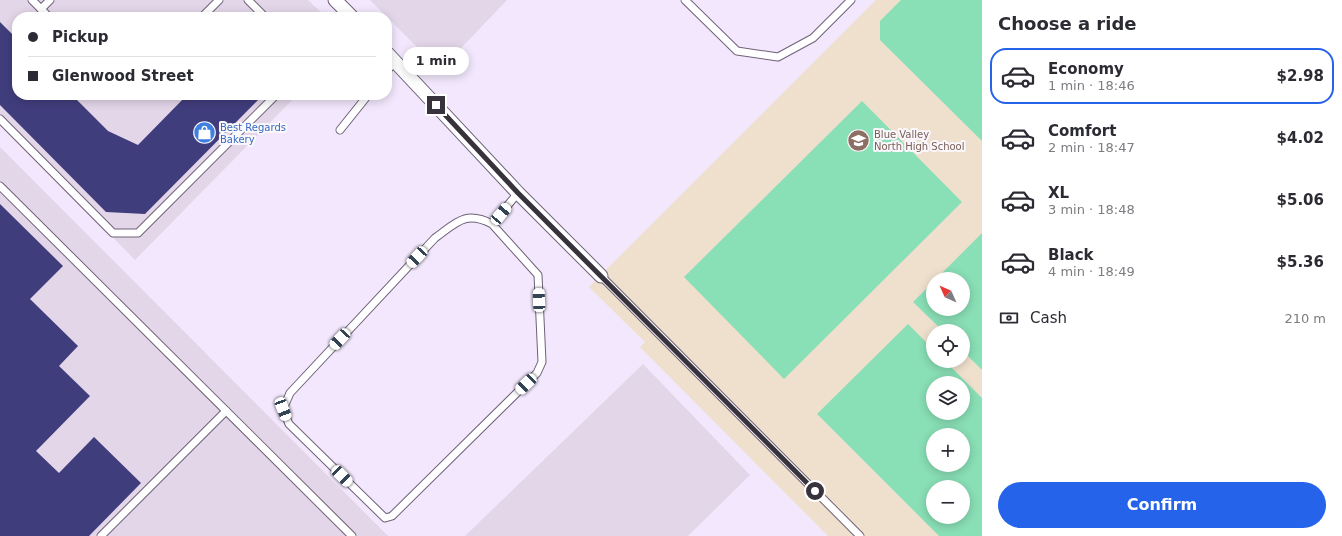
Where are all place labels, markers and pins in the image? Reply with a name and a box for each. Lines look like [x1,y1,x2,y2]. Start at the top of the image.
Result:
shop icon: Best Regards Bakery [192,120,218,146]
place label: Best Regards Bakery [220,122,286,145]
school or university icon: Blue Valley North High School [846,127,872,153]
place label: Blue Valley North High School [874,129,965,152]

